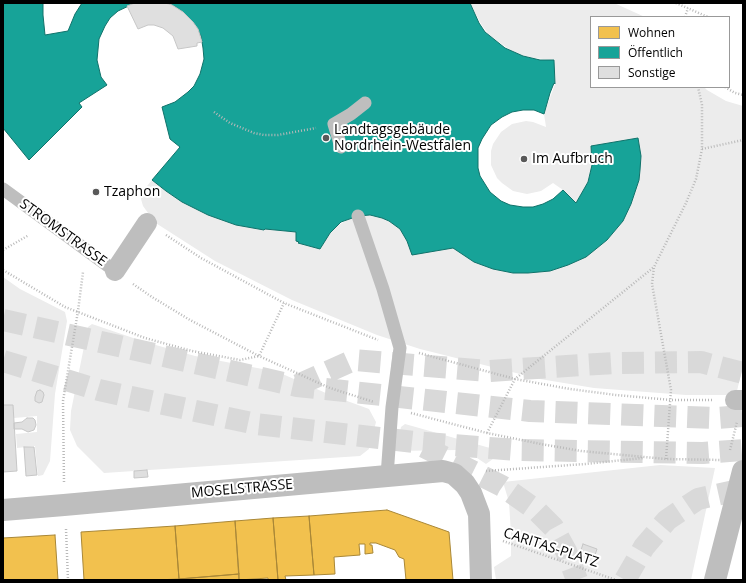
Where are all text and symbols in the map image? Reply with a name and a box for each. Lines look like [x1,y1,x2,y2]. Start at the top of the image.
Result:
legend [590,16,730,88]
text: Wohnen [628,24,675,41]
text: Öffentlich [628,44,683,61]
text: Sonstige [628,64,675,81]
place label: Landtagsgebäude Nordrhein-Westfalen [334,122,471,154]
marker: Landtagsgebäude Nordrhein-Westfalen [321,133,331,143]
place label: Im Aufbruch [532,151,613,167]
marker: Im Aufbruch [519,154,529,164]
place label: Tzaphon [104,184,160,200]
marker: Tzaphon [91,187,101,197]
street label: STROMSTRASSE [16,196,110,270]
street label: MOSELSTRASSE [190,476,294,502]
street label: CARITAS-PLATZ [501,525,601,571]

